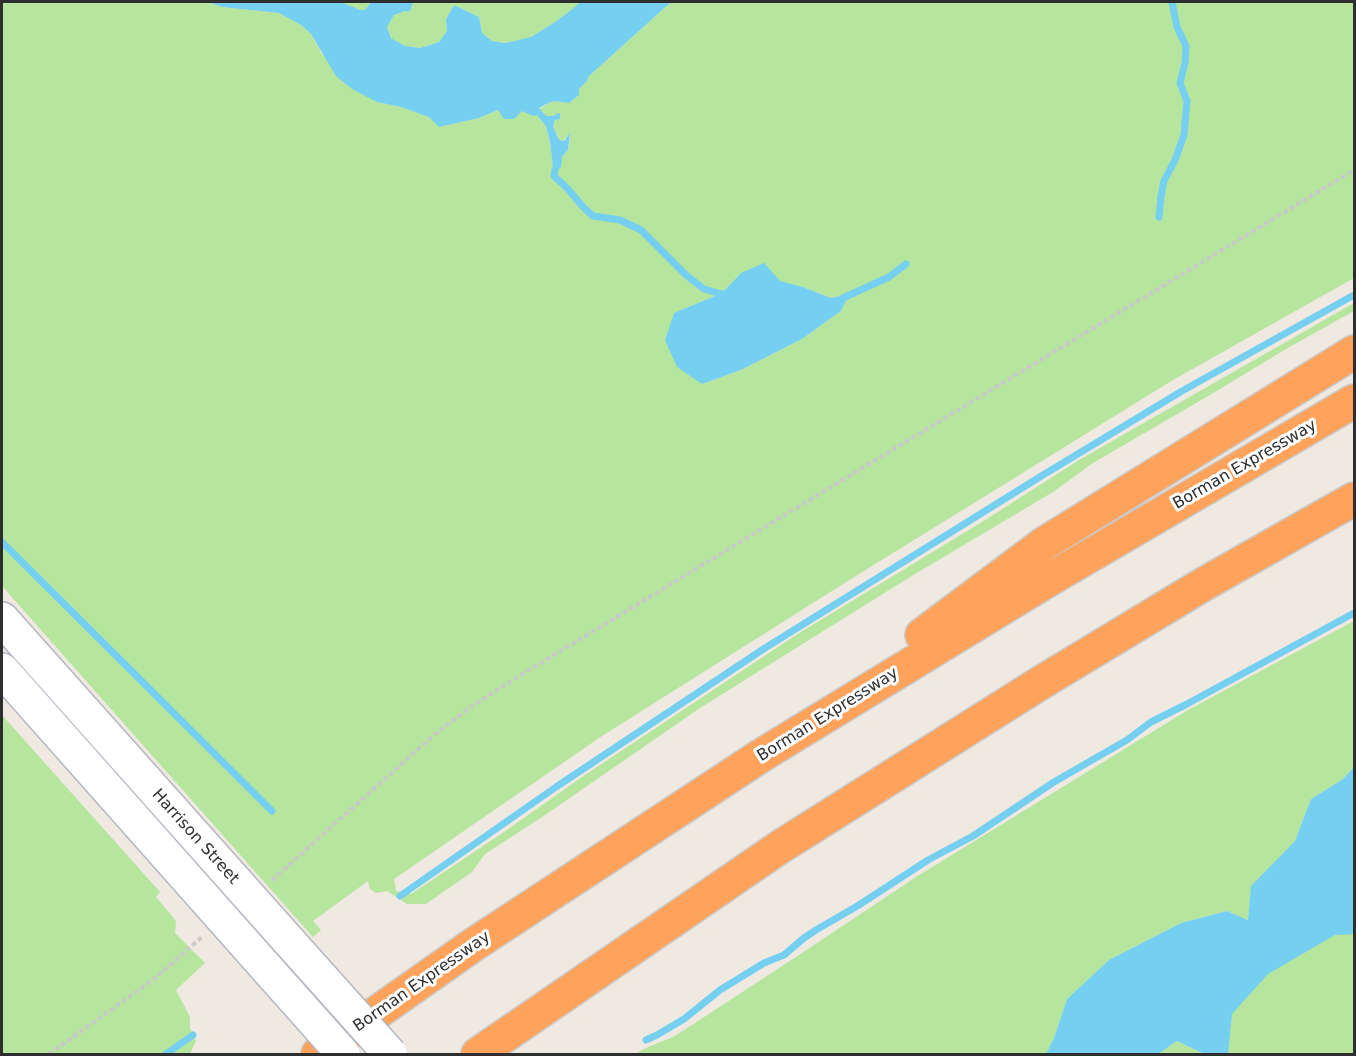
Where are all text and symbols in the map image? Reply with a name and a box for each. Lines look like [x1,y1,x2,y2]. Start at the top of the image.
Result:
street label: Borman Expressway [1170,416,1320,514]
street label: Borman Expressway [754,664,902,766]
street label: Harrison Street [147,786,243,888]
street label: Borman Expressway [350,928,494,1036]

